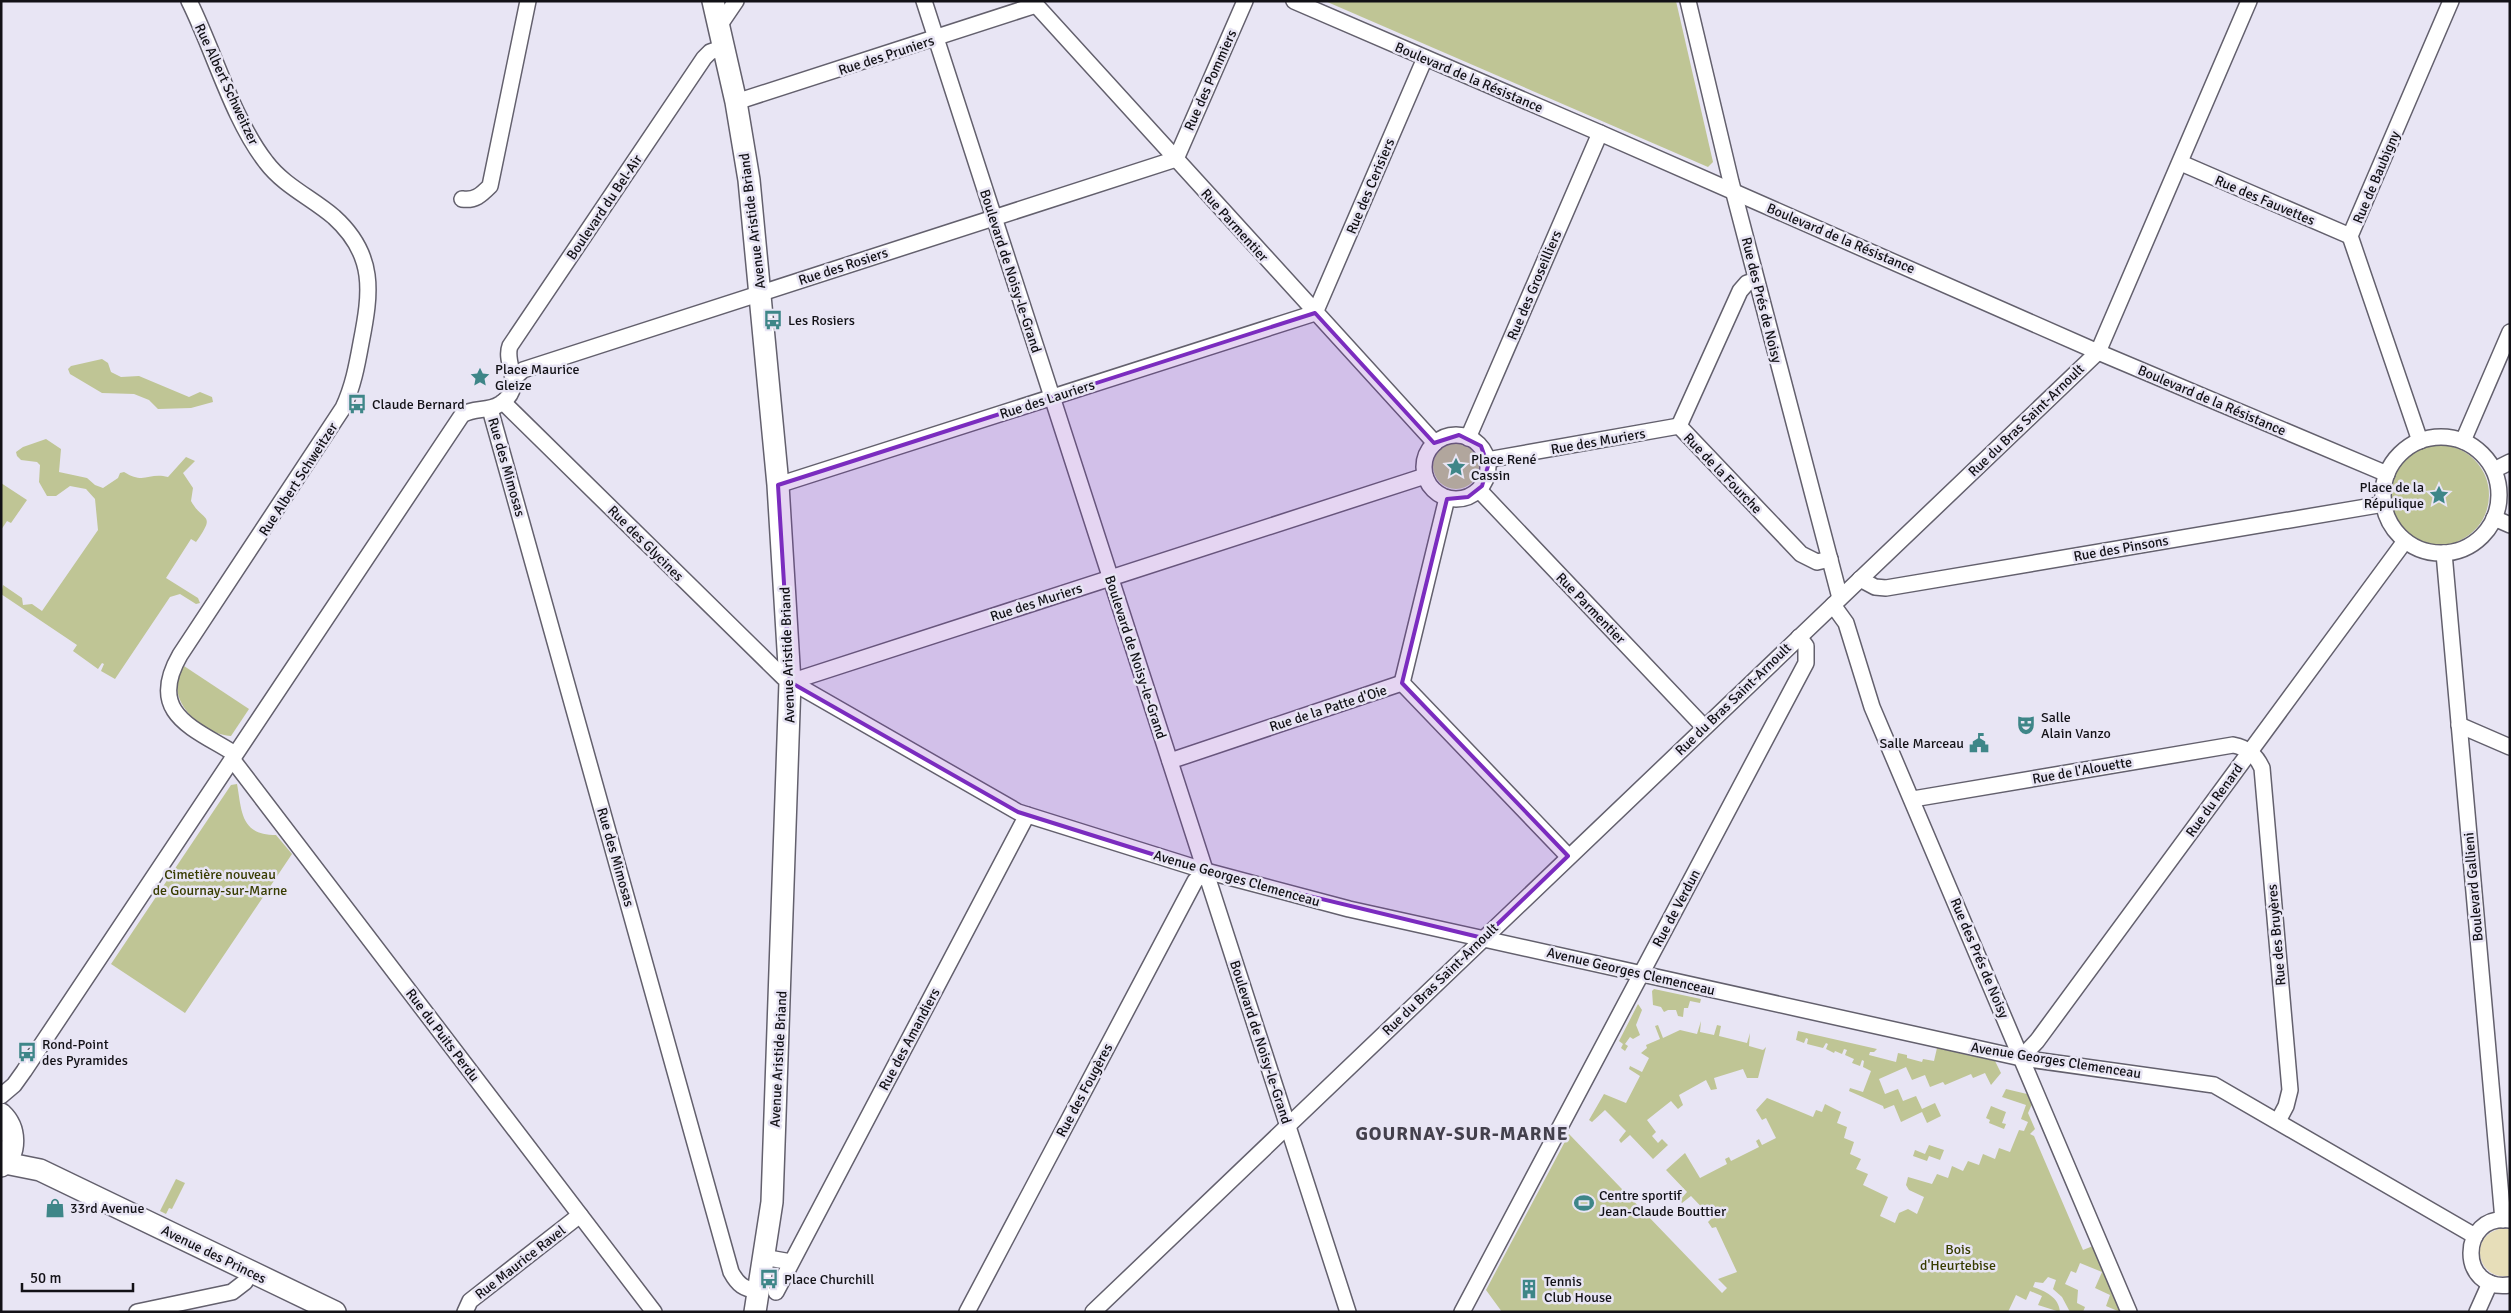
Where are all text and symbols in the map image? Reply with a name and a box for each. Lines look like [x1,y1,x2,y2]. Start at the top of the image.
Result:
street label: Rue Albert Schweitzer [191,21,262,148]
street label: Rue des Pommiers [1181,27,1240,133]
street label: Rue des Pruniers [836,32,936,79]
street label: Boulevard de la Résistance [1392,38,1546,116]
street label: Rue de Baubigny [2349,128,2404,226]
street label: Rue des Cerisiers [1343,136,1398,237]
street label: Boulevard du Bel-Air [563,151,646,263]
street label: Avenue Aristide Briand [736,152,769,290]
street label: Rue des Fauvettes [2212,172,2317,229]
street label: Rue Parmentier [1197,185,1272,266]
street label: Boulevard de Noisy-le-Grand [976,187,1045,355]
street label: Boulevard de la Résistance [1764,199,1918,277]
street label: Rue des Groseilliers [1504,228,1565,343]
street label: Rue des Prés de Noisy [1738,235,1785,365]
street label: Rue des Rosiers [796,244,890,289]
bus stop icon: Les Rosiers [762,309,784,331]
place label: Les Rosiers [788,312,855,329]
street label: Rue du Bras Saint-Arnoult [1965,360,2088,480]
place label: Place Maurice Gleize [495,361,580,394]
street label: Boulevard de la Résistance [2135,361,2289,439]
place icon: Place Maurice Gleize [469,366,491,388]
street label: Rue des Lauriers [998,376,1097,423]
bus stop icon: Claude Bernard [346,393,368,415]
place label: Claude Bernard [372,396,465,413]
street label: Rue des Mimosas [484,416,529,519]
street label: Rue Albert Schweitzer [255,419,342,539]
street label: Rue des Muriers [1549,425,1647,458]
street label: Rue de la Fourche [1680,429,1765,517]
place label: Place René Cassin [1471,451,1537,484]
place icon: Place René Cassin [1445,456,1467,478]
place label: Place de la Répulique [2360,479,2424,512]
place icon: Place de la Répulique [2428,484,2450,506]
street label: Rue des Glycines [604,502,687,585]
street label: Rue des Pinsons [2072,532,2170,565]
street label: Rue Parmentier [1552,569,1629,648]
street label: Boulevard de Noisy-le-Grand [1101,573,1170,741]
street label: Rue des Muriers [988,580,1084,625]
street label: Avenue Aristide Briand [777,586,798,724]
street label: Rue du Bras Saint-Arnoult [1672,639,1795,759]
street label: Rue de la Patte d'Oie [1267,681,1389,735]
place label: Salle Alain Vanzo [2041,709,2111,742]
theatre icon: Salle Alain Vanzo [2015,714,2037,736]
public building icon: Salle Marceau [1968,732,1990,754]
place label: Salle Marceau [1880,735,1964,752]
street label: Rue de l'Alouette [2031,753,2133,788]
street label: Rue du Renard [2182,760,2247,840]
street label: Rue des Mimosas [593,806,638,909]
street label: Boulevard Gallieni [2460,832,2487,942]
street label: Avenue Georges Clemenceau [1152,847,1322,910]
park label: Cimetière nouveau de Gournay-sur-Marne [153,866,287,899]
street label: Rue de Verdun [1649,867,1704,950]
street label: Rue des Bruyères [2264,883,2289,986]
street label: Rue des Prés de Noisy [1947,895,2013,1021]
street label: Rue du Bras Saint-Arnoult [1379,919,1502,1039]
street label: Avenue Georges Clemenceau [1545,944,1717,999]
street label: Boulevard de Noisy-le-Grand [1226,958,1295,1126]
street label: Rue des Amandiers [875,985,944,1093]
street label: Rue du Puits Perdu [402,986,483,1085]
street label: Avenue Aristide Briand [766,990,791,1128]
place label: Rond-Point des Pyramides [42,1036,128,1069]
street label: Avenue Georges Clemenceau [1970,1039,2142,1082]
street label: Rue des Fougères [1053,1040,1116,1140]
bus stop icon: Rond-Point des Pyramides [16,1041,38,1063]
district label: GOURNAY-SUR-MARNE [1355,1122,1569,1146]
place label: Centre sportif Jean-Claude Bouttier [1599,1187,1727,1220]
sports icon: Centre sportif Jean-Claude Bouttier [1573,1192,1595,1214]
shop icon: 33rd Avenue [44,1197,66,1219]
place label: 33rd Avenue [70,1200,144,1217]
street label: Avenue des Princes [159,1222,269,1287]
street label: Rue Maurice Ravel [472,1222,569,1303]
park label: Bois d'Heurtebise [1920,1241,1996,1274]
scale bar [22,1260,134,1292]
bus stop icon: Place Churchill [758,1268,780,1290]
text: 50 m [30,1269,61,1287]
place label: Place Churchill [784,1271,874,1288]
place label: Tennis Club House [1544,1273,1612,1306]
building icon: Tennis Club House [1518,1278,1540,1300]

